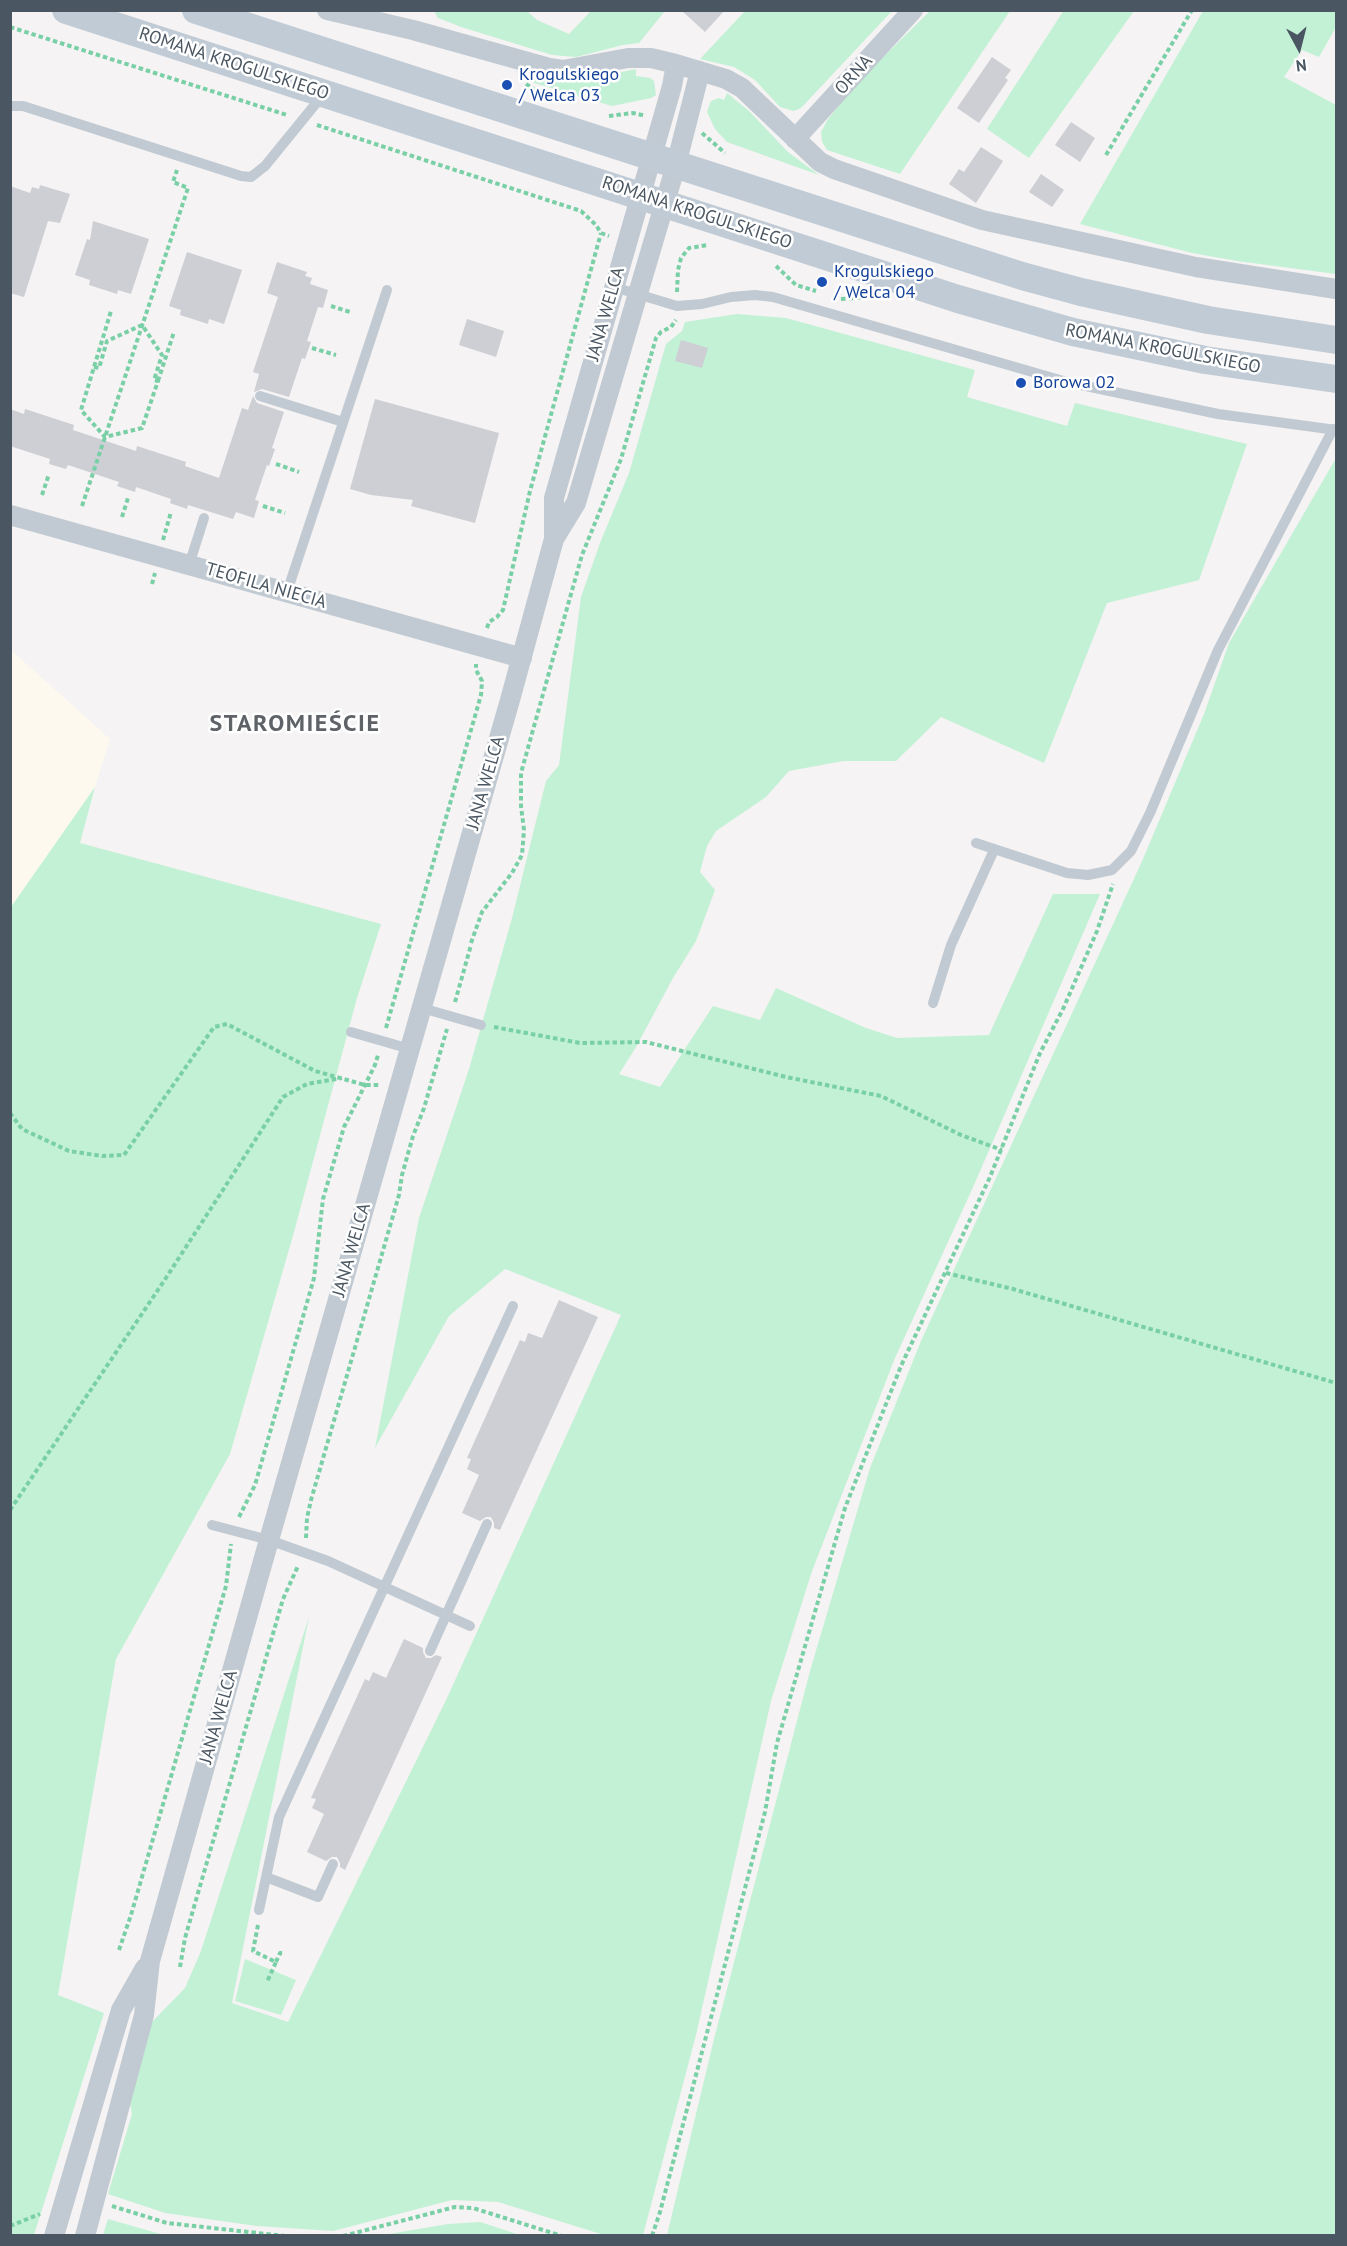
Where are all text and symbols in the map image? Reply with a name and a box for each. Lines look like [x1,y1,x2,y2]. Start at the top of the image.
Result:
north arrow [1269,18,1329,78]
street label: ROMANA KROGULSKIEGO [136,23,332,105]
street label: ORNA [831,51,877,99]
text: N [1295,55,1308,76]
place label: Krogulskiego / Welca 03 [519,64,619,106]
marker: Krogulskiego / Welca 03 [500,78,514,92]
street label: ROMANA KROGULSKIEGO [599,172,795,254]
place label: Krogulskiego / Welca 04 [834,261,934,304]
street label: JANA WELCA [582,265,630,363]
marker: Krogulskiego / Welca 04 [815,275,829,289]
street label: ROMANA KROGULSKIEGO [1064,319,1262,379]
place label: Borowa 02 [1033,372,1115,394]
marker: Borowa 02 [1014,376,1028,390]
street label: TEOFILA NIECIA [203,558,329,614]
district label: STAROMIEŚCIE [210,710,380,738]
street label: JANA WELCA [462,734,510,832]
street label: JANA WELCA [328,1201,376,1299]
street label: JANA WELCA [195,1668,243,1766]

